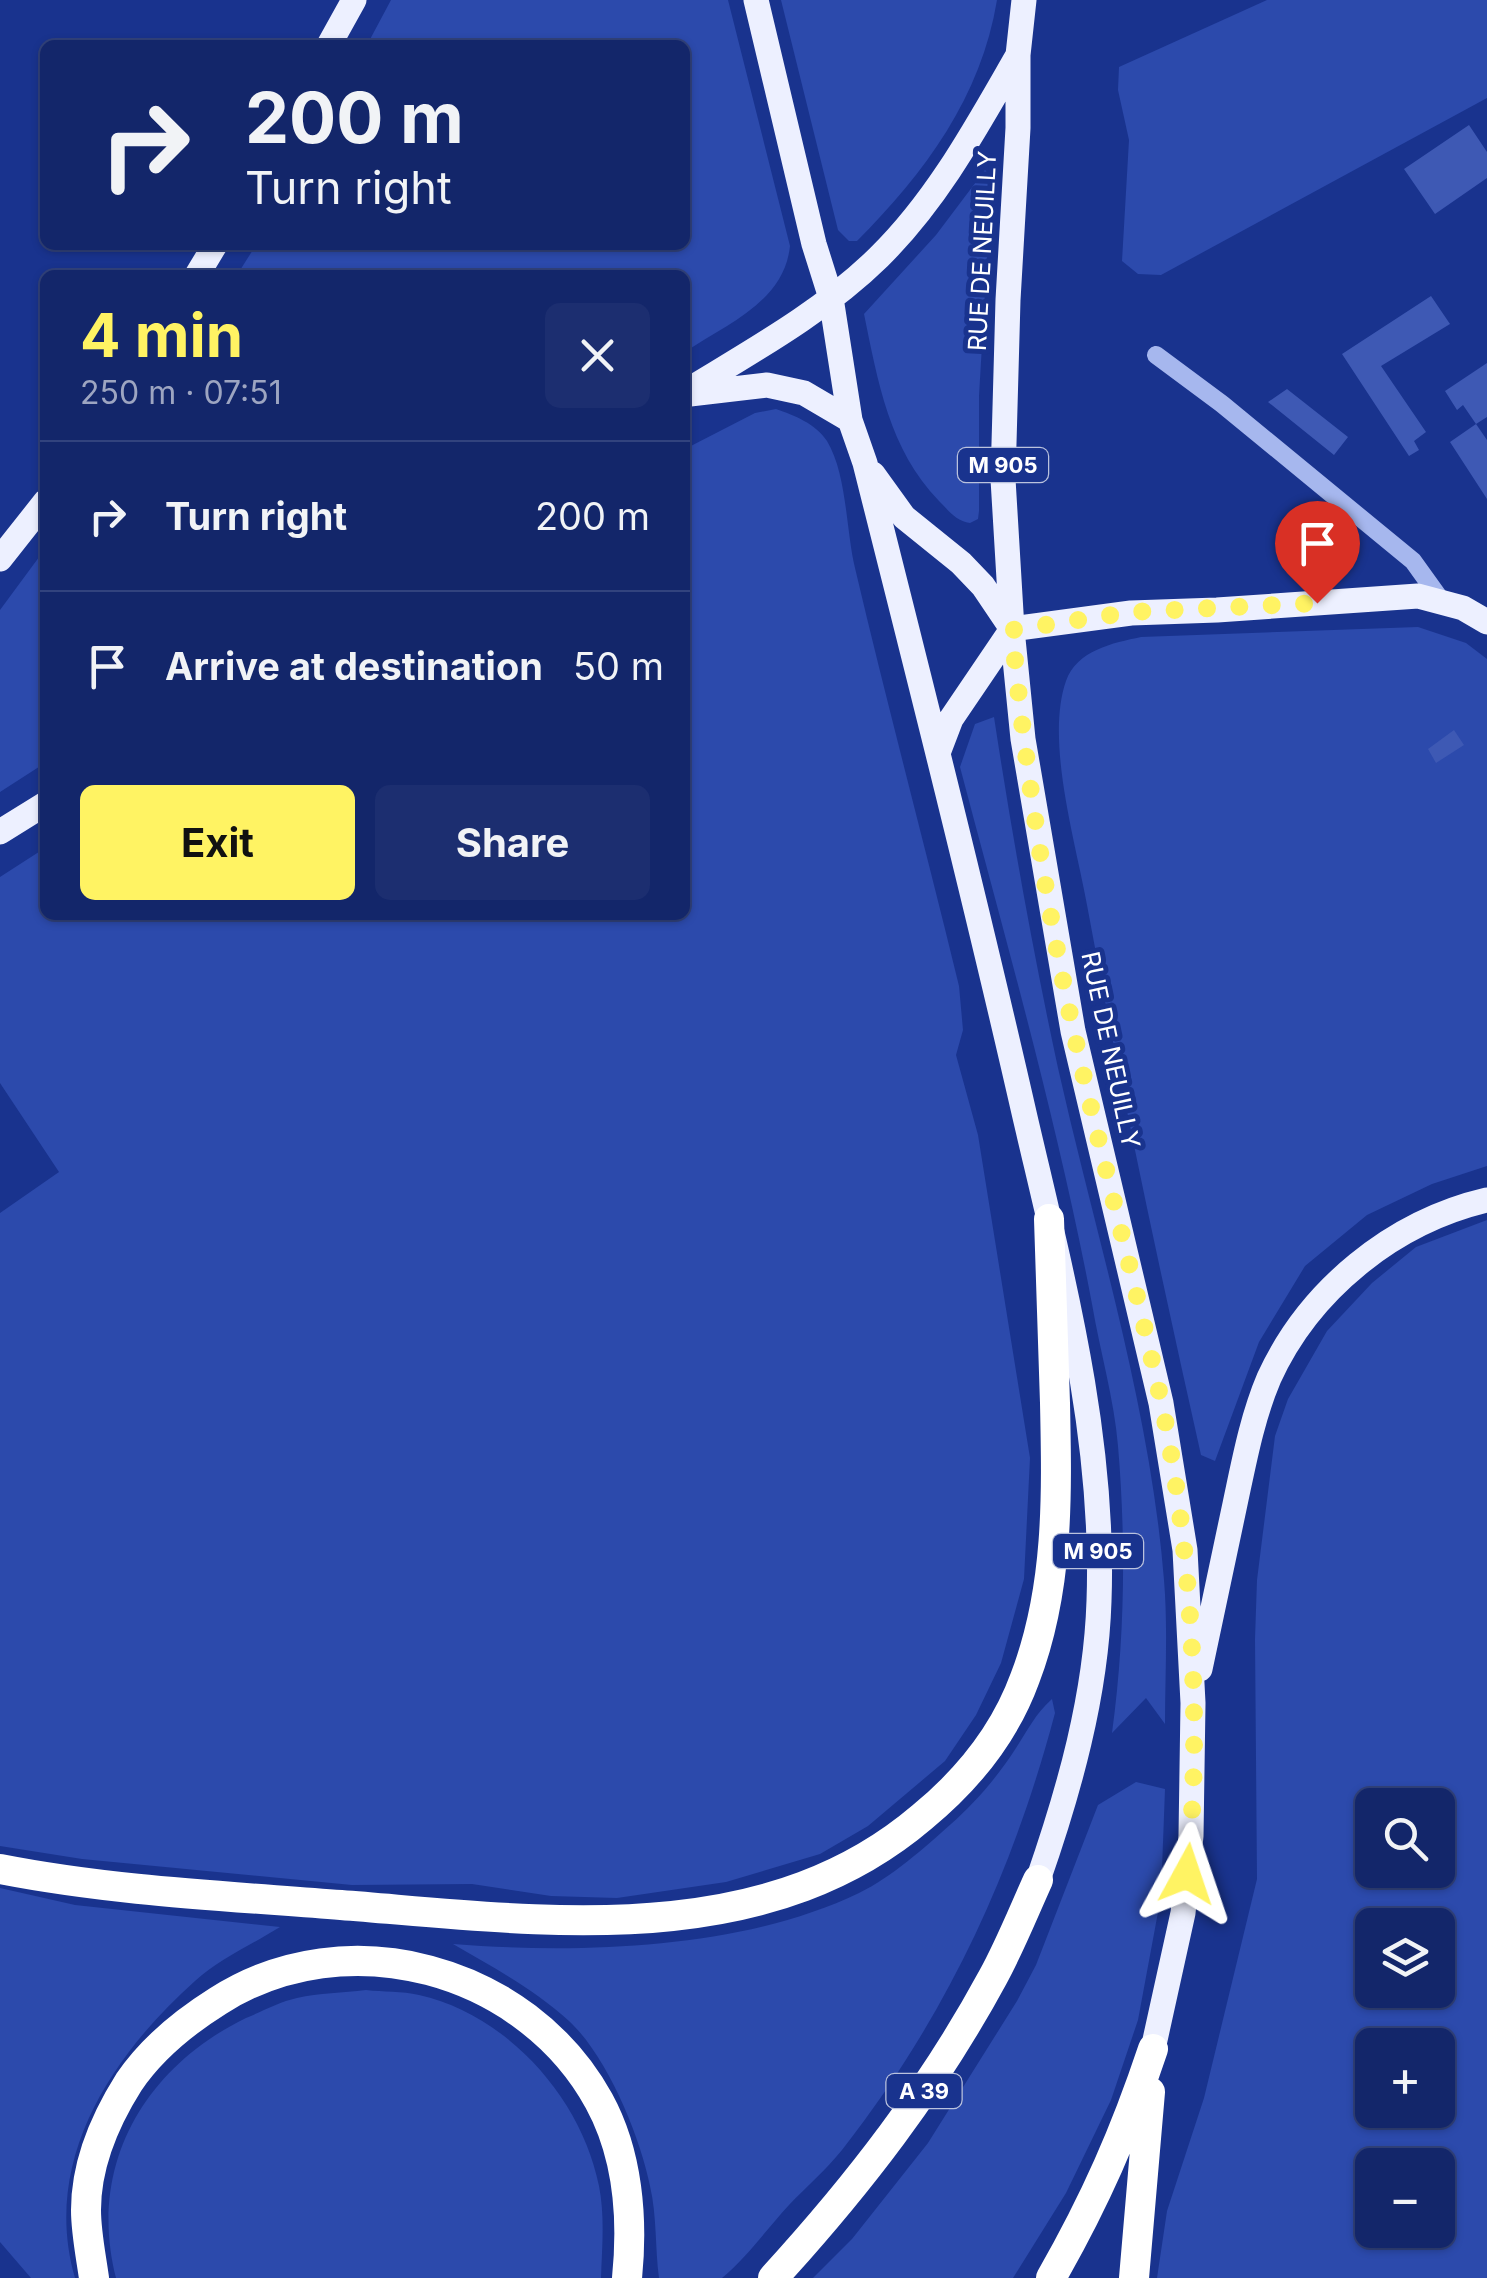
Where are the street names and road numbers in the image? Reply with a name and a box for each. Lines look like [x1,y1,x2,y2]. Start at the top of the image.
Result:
street label: RUE DE NEUILLY [962,150,1002,352]
road number: M 905 [958,448,1048,482]
street label: RUE DE NEUILLY [1075,949,1147,1151]
road number: M 905 [1053,1534,1143,1568]
road number: A 39 [886,2074,962,2108]

